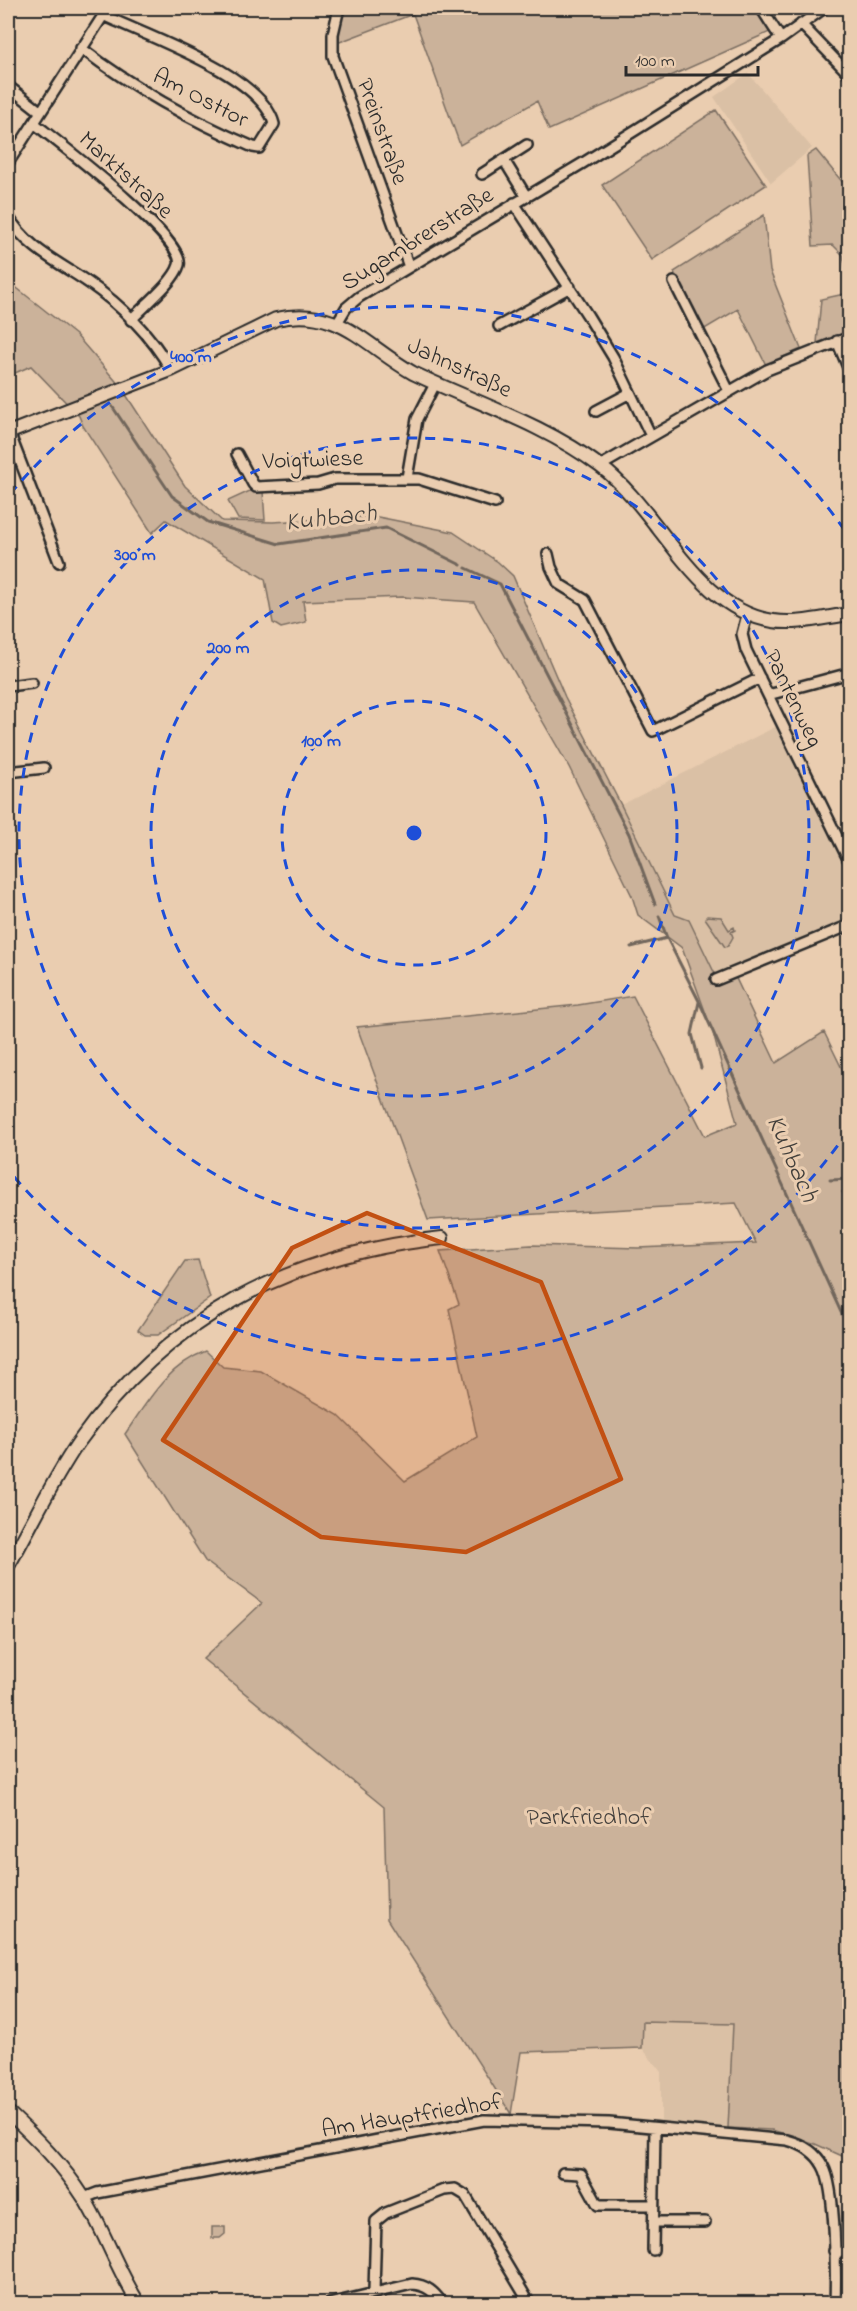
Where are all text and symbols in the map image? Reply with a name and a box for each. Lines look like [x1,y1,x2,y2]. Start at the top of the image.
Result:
scale bar [626,39,758,77]
text: 100 m [635,49,675,75]
street label: Am Osttor [146,60,255,138]
street label: Preinstraße [346,74,416,190]
street label: Marktstraße [70,124,181,228]
street label: Sugambrerstraße [335,179,501,301]
street label: Jahnstraße [401,329,517,409]
text: 400 m [170,345,212,371]
street label: Voigtwiese [261,442,364,480]
water label: Kuhbach [284,495,379,543]
text: 300 m [113,543,156,569]
text: 200 m [206,636,250,662]
street label: Pantenweg [753,644,831,754]
text: 100 m [301,729,341,755]
centre of rings [404,823,424,843]
water label: Kuhbach [755,1110,827,1209]
park label: Parkfriedhof [527,1801,652,1836]
street label: Am Hauptfriedhof [319,2085,506,2149]

